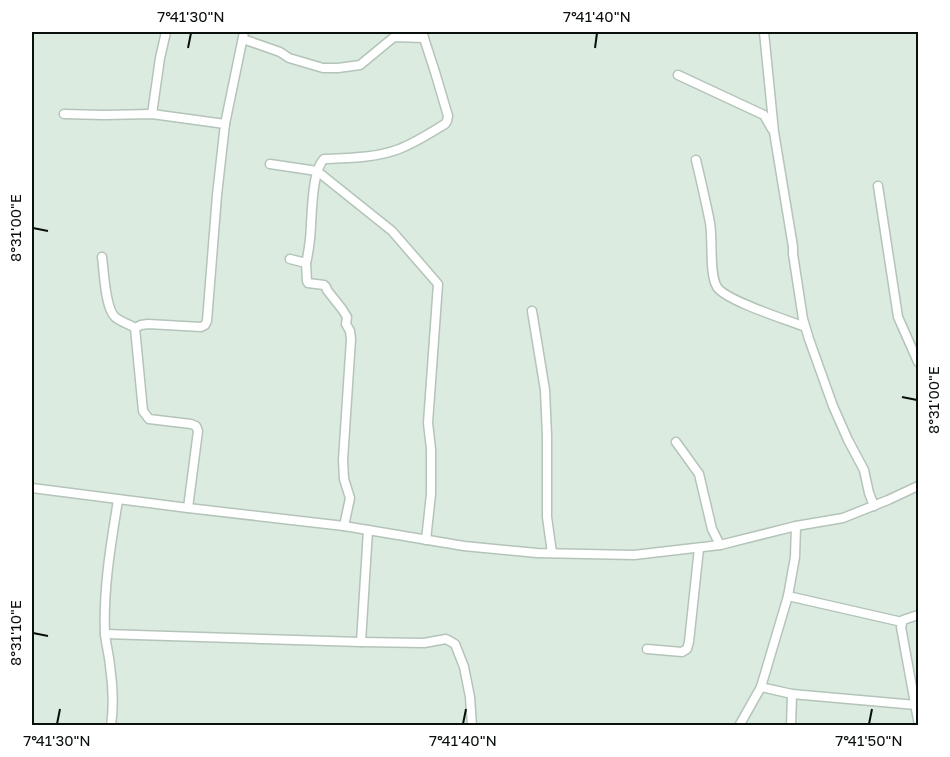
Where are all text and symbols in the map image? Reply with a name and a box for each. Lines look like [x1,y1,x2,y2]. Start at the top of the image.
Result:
text: 7°41'30"N [157,7,225,25]
text: 7°41'40"N [563,7,631,25]
text: 8°31'00"E [6,194,24,262]
text: 8°31'00"E [924,366,942,434]
text: 8°31'10"E [6,600,24,666]
text: 7°41'30"N [23,731,91,749]
text: 7°41'40"N [429,731,497,749]
text: 7°41'50"N [835,731,903,749]

